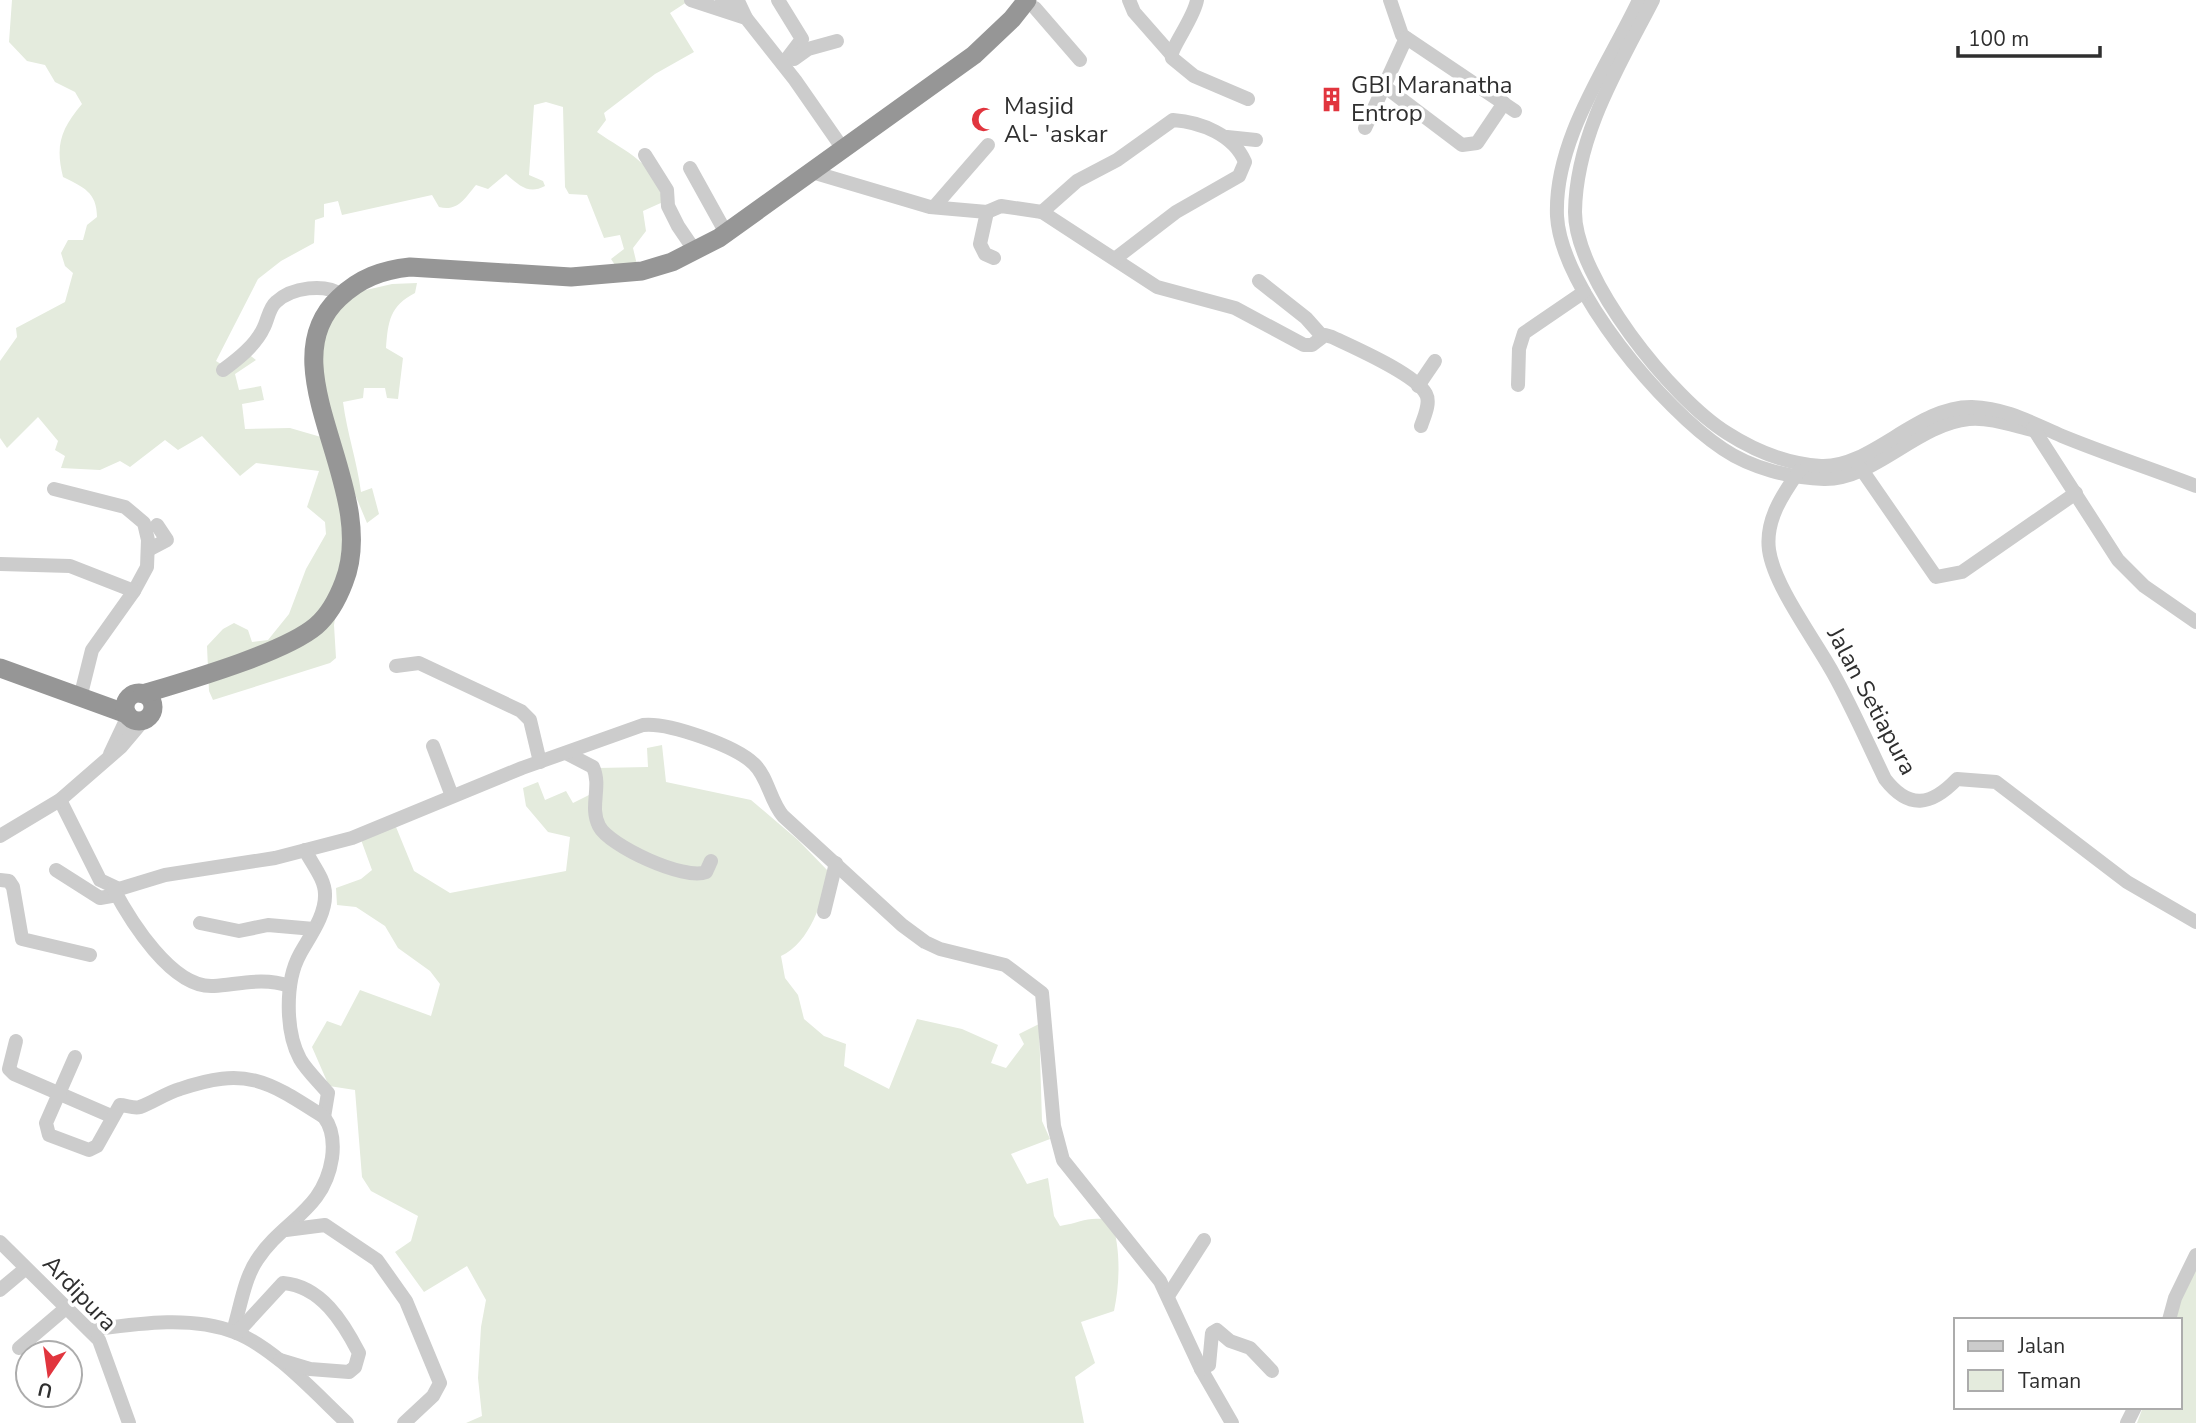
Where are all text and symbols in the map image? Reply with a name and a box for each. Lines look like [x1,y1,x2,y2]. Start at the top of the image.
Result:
scale bar [1958,14,2100,58]
text: 100 m [1968,25,2029,53]
place label: GBI Maranatha Entrop [1351,69,1513,129]
building icon: GBI Maranatha Entrop [1317,85,1345,113]
place label: Masjid Al- 'askar [1004,90,1108,150]
mosque icon: Masjid Al- 'askar [970,106,998,134]
street label: Jalan Setiapura [1819,621,1924,780]
street label: Ardipura [36,1248,124,1338]
legend [1954,1318,2182,1409]
text: Jalan [2017,1332,2065,1360]
north arrow [14,1339,84,1409]
text: Taman [2018,1367,2081,1395]
text: U [36,1375,55,1404]

